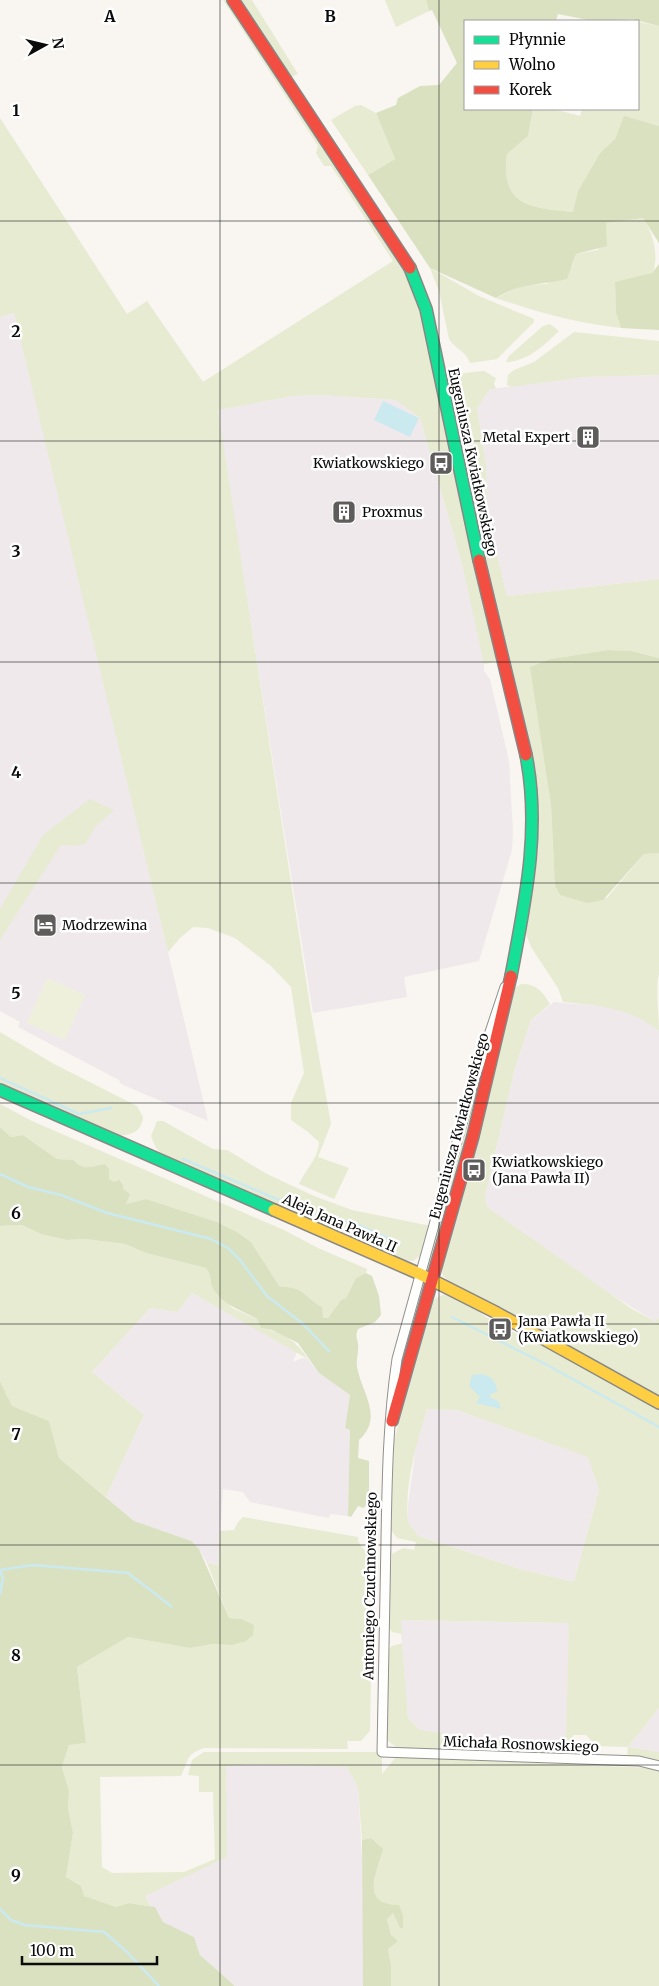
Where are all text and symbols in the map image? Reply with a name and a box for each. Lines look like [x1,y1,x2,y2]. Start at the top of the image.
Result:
text: A [103,6,116,26]
text: B [324,6,336,26]
north arrow [20,20,70,70]
legend [464,20,639,110]
text: Płynnie [509,30,566,49]
text: N [48,36,68,50]
text: Wolno [508,55,556,74]
text: Korek [509,80,552,99]
text: 1 [12,100,20,120]
text: 2 [11,321,21,341]
street label: Eugeniusza Kwiatkowskiego [444,366,502,558]
building icon: Metal Expert [575,424,601,450]
place label: Metal Expert [483,428,571,446]
bus stop icon: Kwiatkowskiego [428,450,454,476]
place label: Kwiatkowskiego [313,454,424,472]
building icon: Proxmus [331,499,357,525]
place label: Proxmus [362,503,423,521]
text: 3 [11,541,21,561]
text: 4 [11,762,21,782]
hotel icon: Modrzewina [32,912,58,938]
place label: Modrzewina [62,916,148,934]
text: 5 [11,983,21,1003]
street label: Eugeniusza Kwiatkowskiego [425,1031,493,1221]
place label: Kwiatkowskiego (Jana Pawła II) [492,1153,603,1187]
bus stop icon: Kwiatkowskiego (Jana Pawła II) [461,1157,487,1183]
street label: Aleja Jana Pawła II [279,1189,400,1256]
text: 6 [11,1203,21,1223]
place label: Jana Pawła II (Kwiatkowskiego) [517,1312,639,1346]
bus stop icon: Jana Pawła II (Kwiatkowskiego) [487,1316,513,1342]
text: 7 [11,1424,21,1444]
street label: Antoniego Czuchnowskiego [359,1492,381,1681]
text: 8 [11,1645,21,1665]
street label: Michała Rosnowskiego [443,1732,599,1756]
text: 9 [11,1865,21,1885]
scale bar [22,1934,158,1966]
text: 100 m [30,1941,74,1960]

